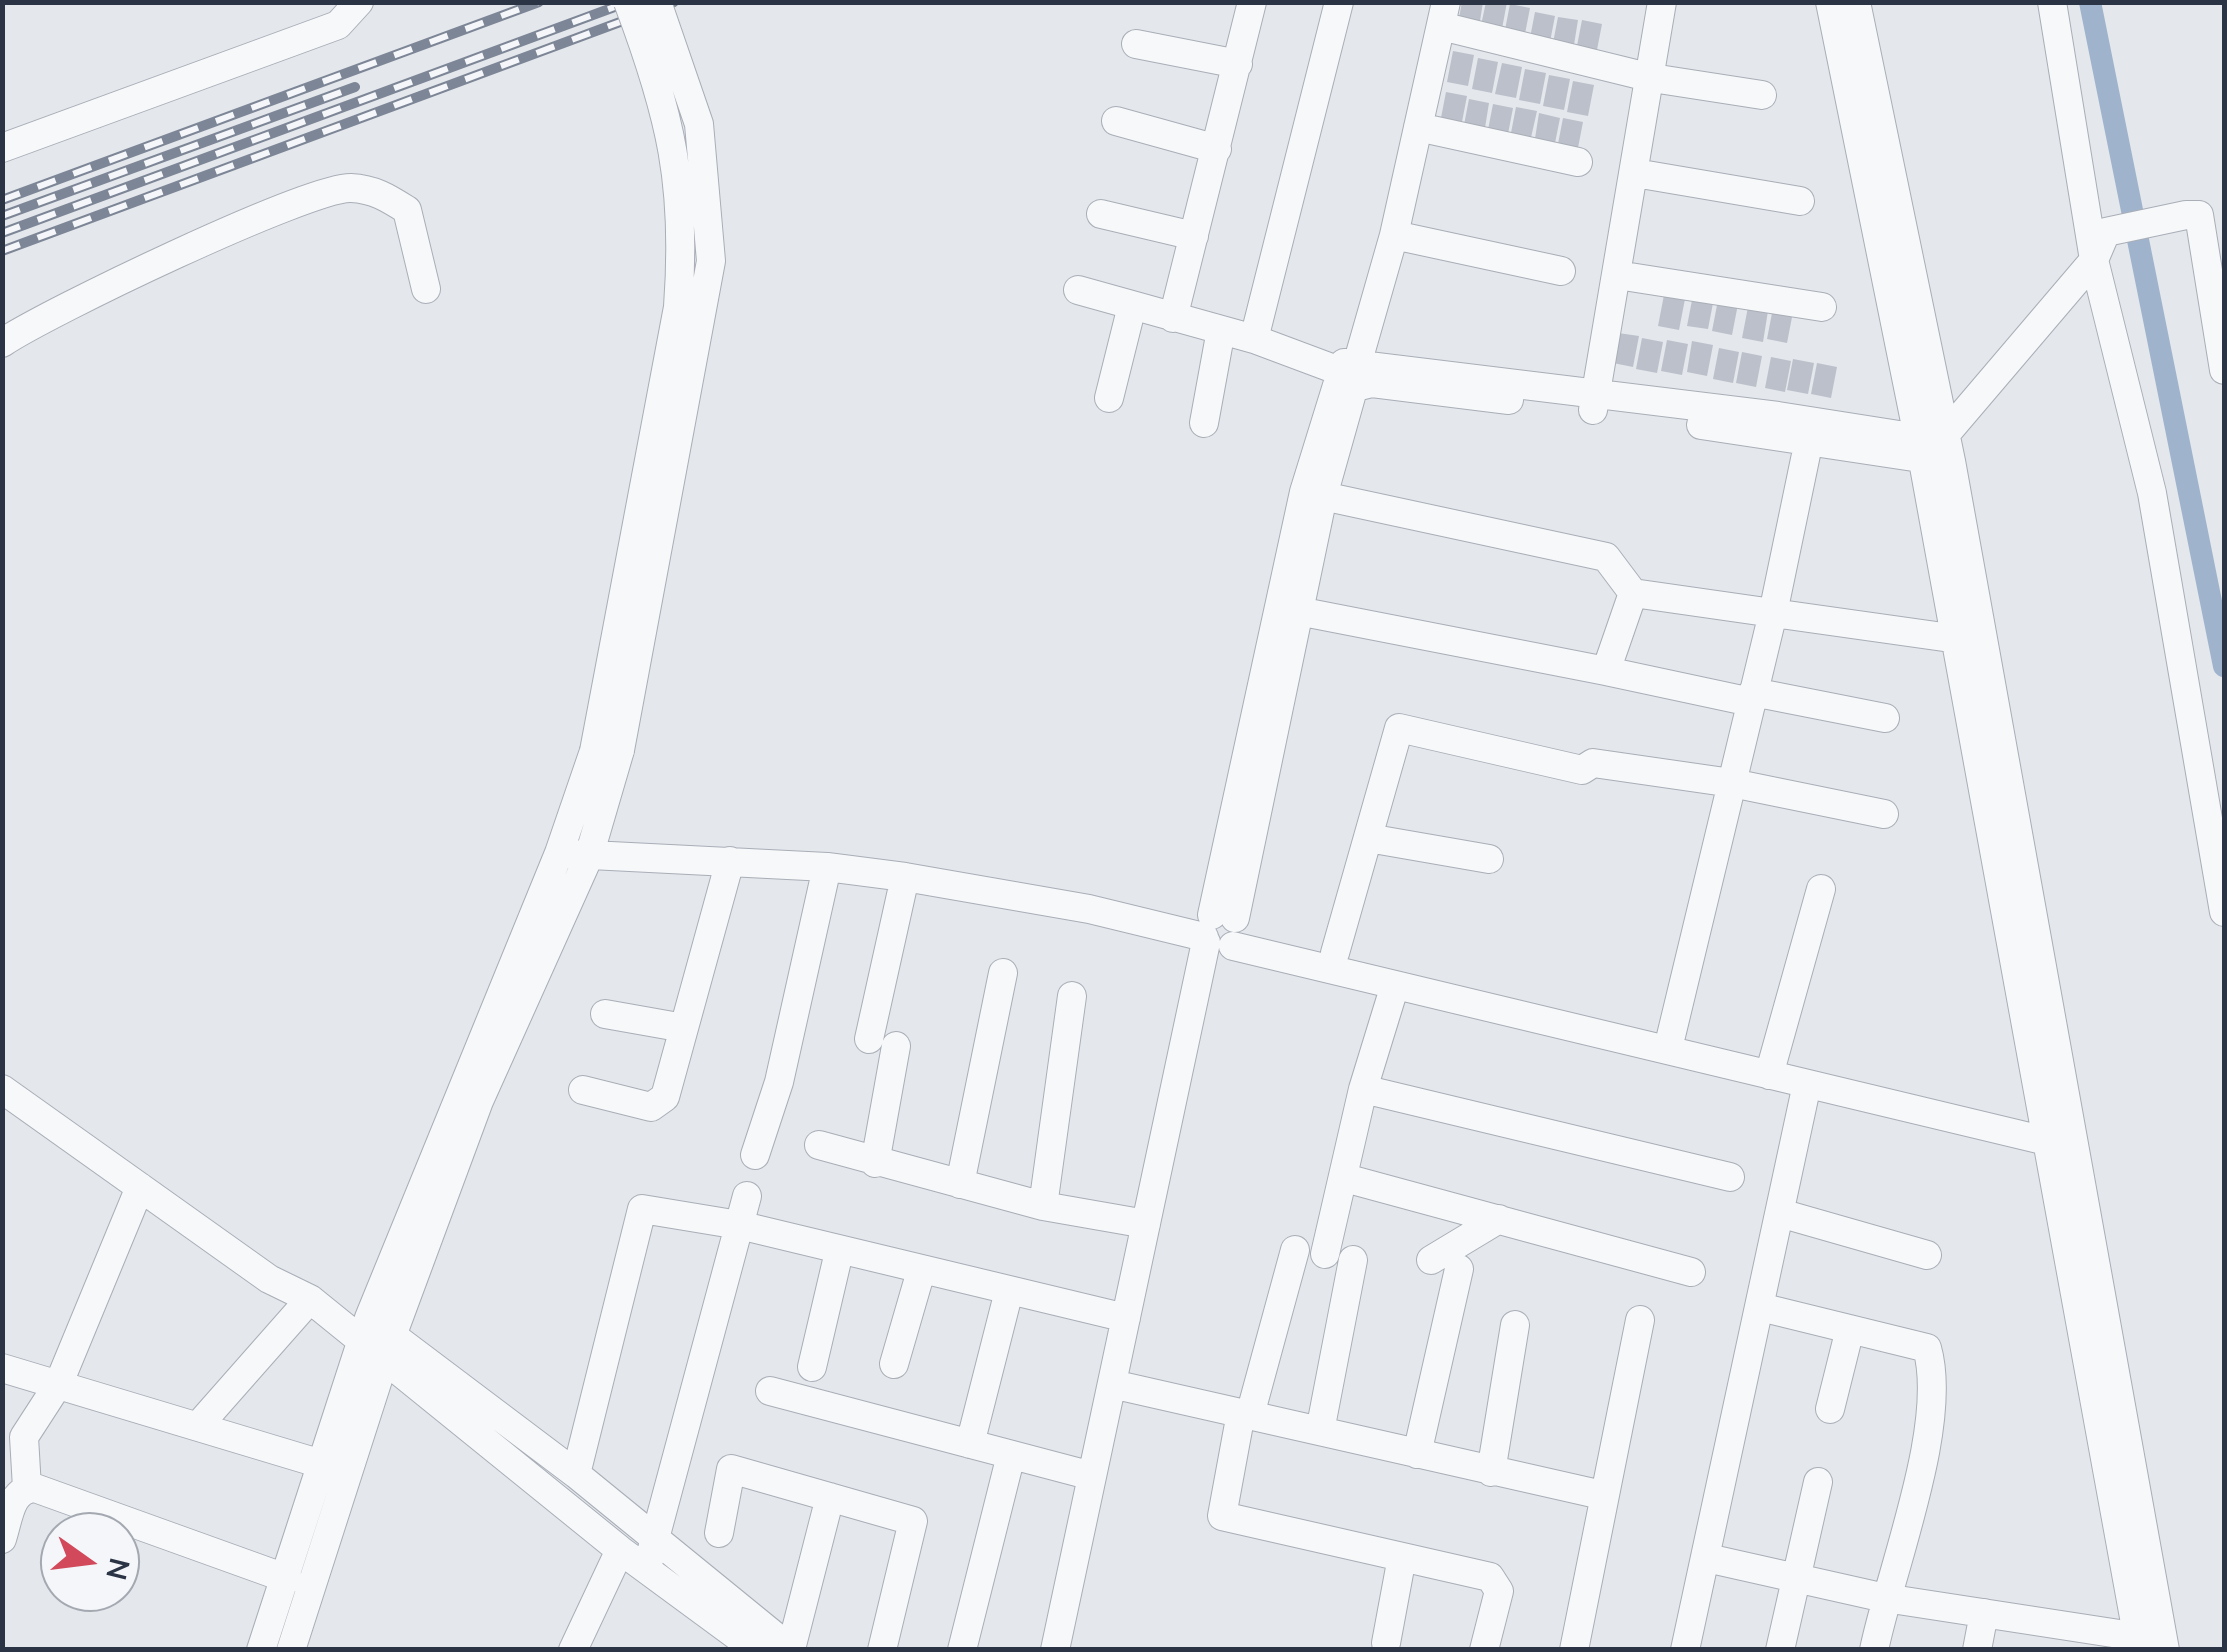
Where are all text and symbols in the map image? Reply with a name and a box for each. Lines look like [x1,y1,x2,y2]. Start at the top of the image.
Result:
north arrow [40,1512,140,1612]
text: N [96,1554,138,1584]

